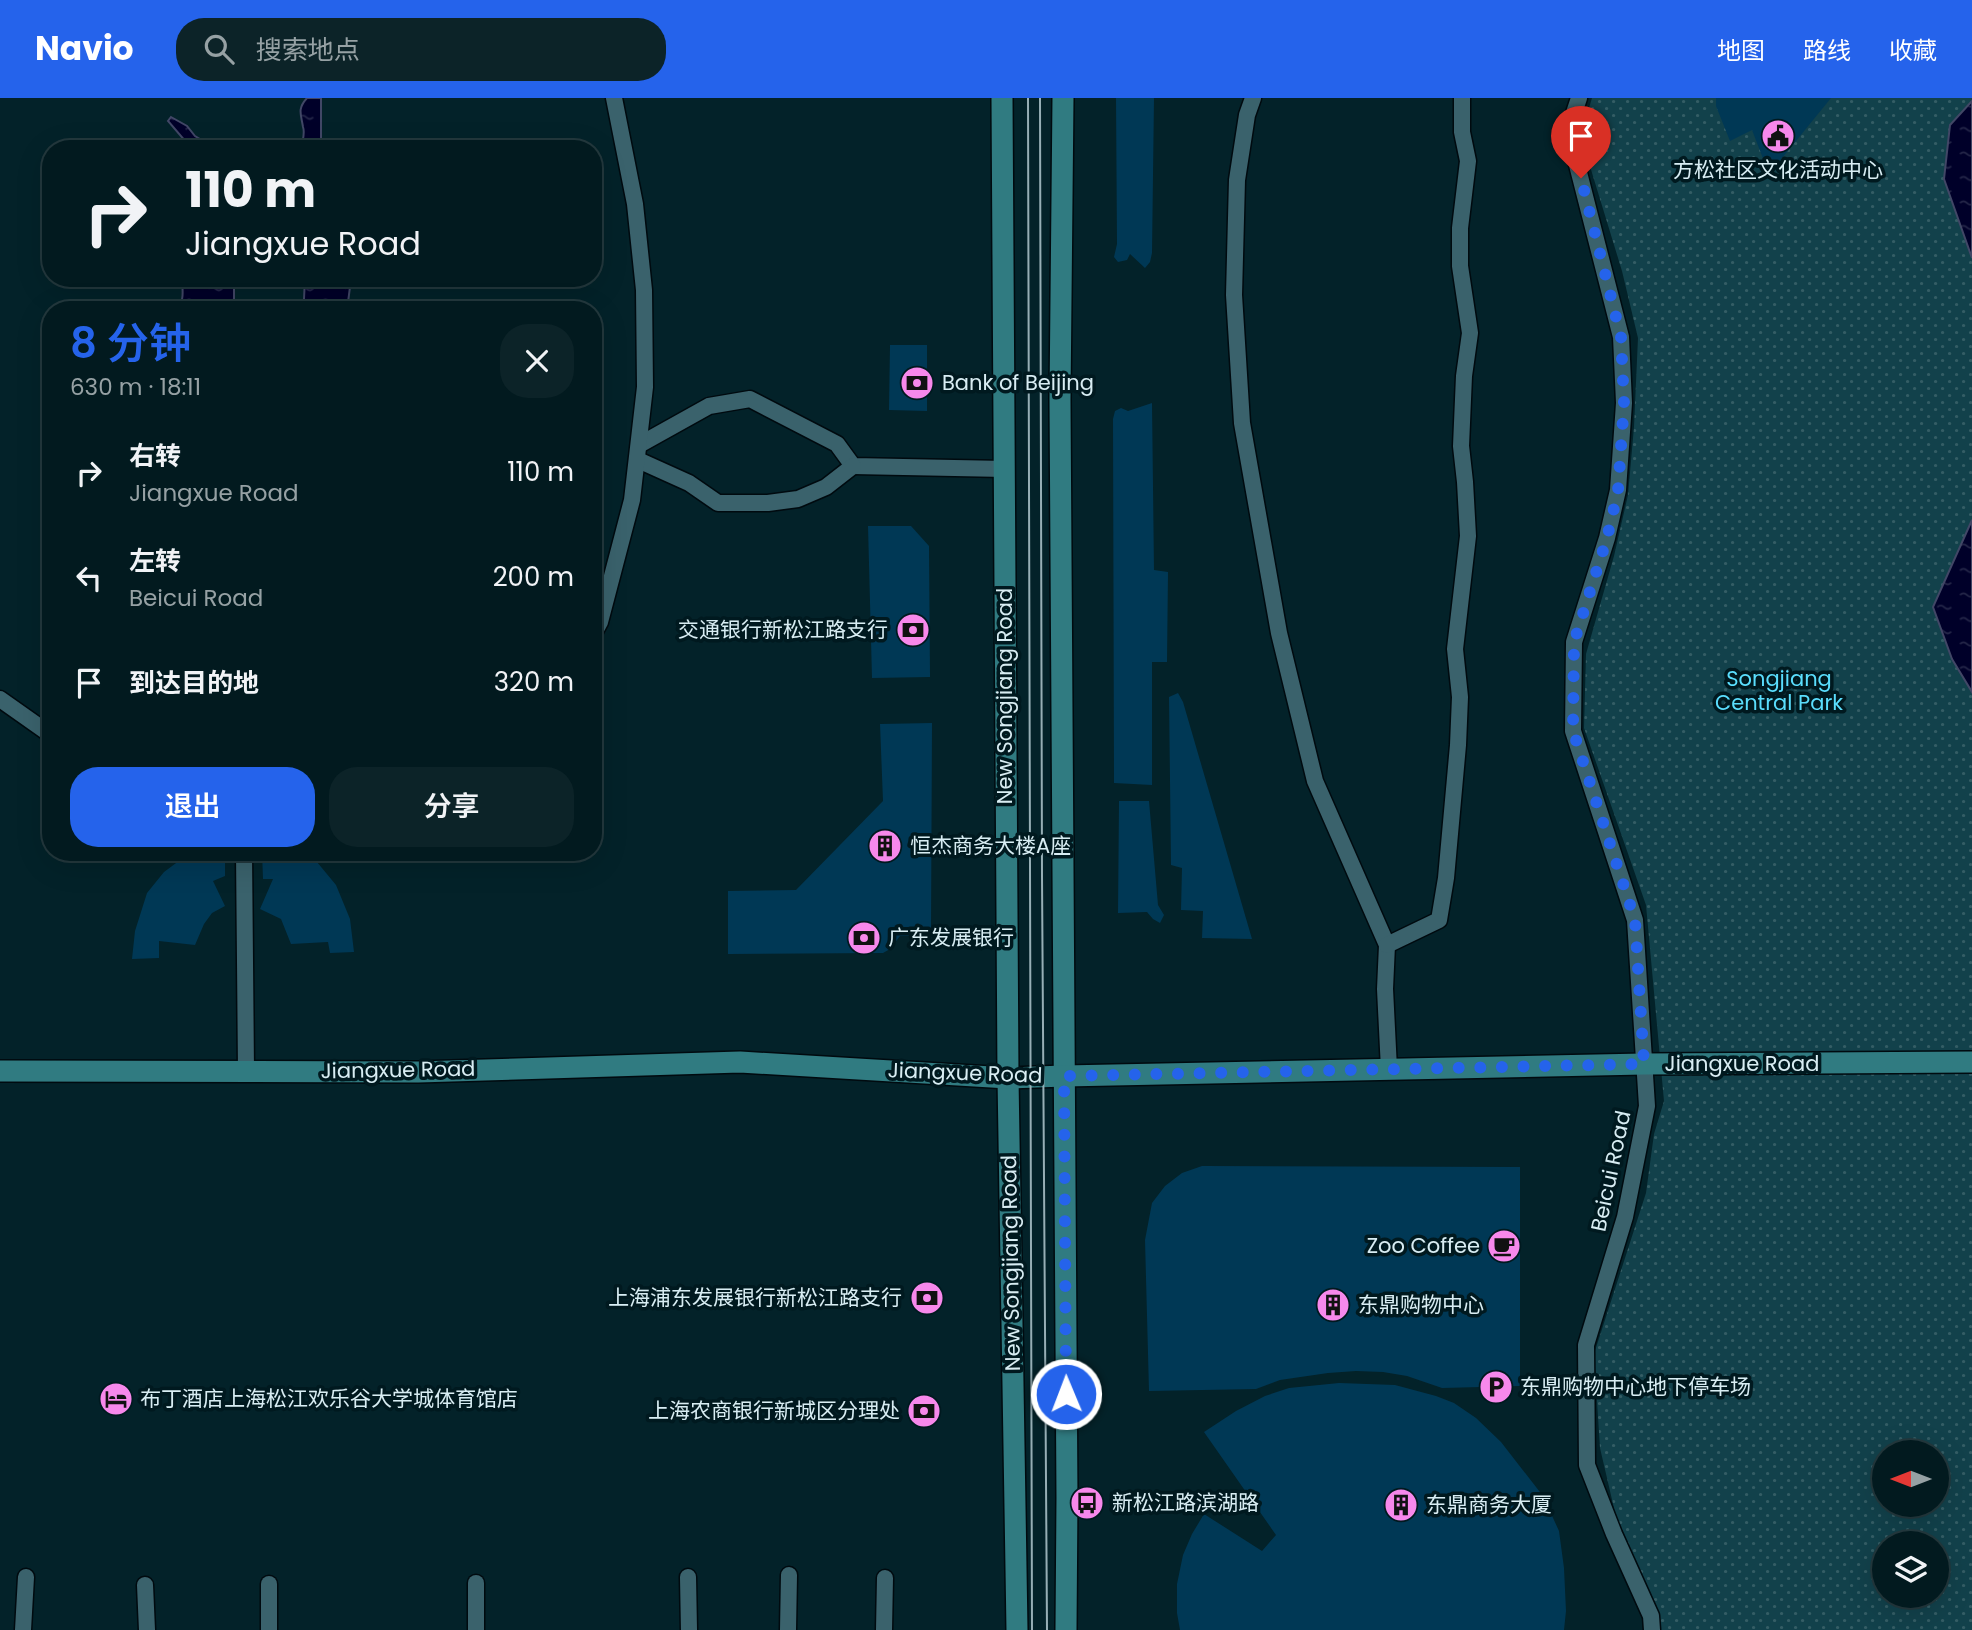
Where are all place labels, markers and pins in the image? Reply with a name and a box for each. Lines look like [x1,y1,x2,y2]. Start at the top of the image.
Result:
pin [1551,106,1611,178]
public building icon: 方松社区文化活动中心 [1759,117,1797,155]
place label: 方松社区文化活动中心 [1673,155,1883,184]
bank icon: Bank of Beijing [898,364,936,402]
place label: Bank of Beijing [942,368,1094,397]
bank icon: 交通银行新松江路支行 [894,611,932,649]
place label: 交通银行新松江路支行 [678,615,888,644]
building icon: 恒杰商务大楼A座 [866,827,904,865]
place label: 恒杰商务大楼A座 [910,831,1071,860]
bank icon: 广东发展银行 [845,919,883,957]
place label: 广东发展银行 [888,923,1014,952]
cafe icon: Zoo Coffee [1485,1227,1523,1265]
place label: Zoo Coffee [1367,1231,1480,1260]
bank icon: 上海浦东发展银行新松江路支行 [908,1279,946,1317]
place label: 上海浦东发展银行新松江路支行 [608,1283,902,1312]
building icon: 东鼎购物中心 [1314,1286,1352,1324]
place label: 东鼎购物中心 [1358,1290,1484,1319]
parking icon: 东鼎购物中心地下停车场 [1477,1368,1515,1406]
place label: 东鼎购物中心地下停车场 [1520,1372,1751,1401]
hotel icon: 布丁酒店上海松江欢乐谷大学城体育馆店 [97,1380,135,1418]
place label: 布丁酒店上海松江欢乐谷大学城体育馆店 [140,1384,518,1413]
bank icon: 上海农商银行新城区分理处 [905,1392,943,1430]
place label: 上海农商银行新城区分理处 [648,1396,900,1425]
bus stop icon: 新松江路滨湖路 [1068,1484,1106,1522]
building icon: 东鼎商务大厦 [1382,1486,1420,1524]
place label: 新松江路滨湖路 [1112,1488,1259,1517]
place label: 东鼎商务大厦 [1426,1490,1552,1519]

